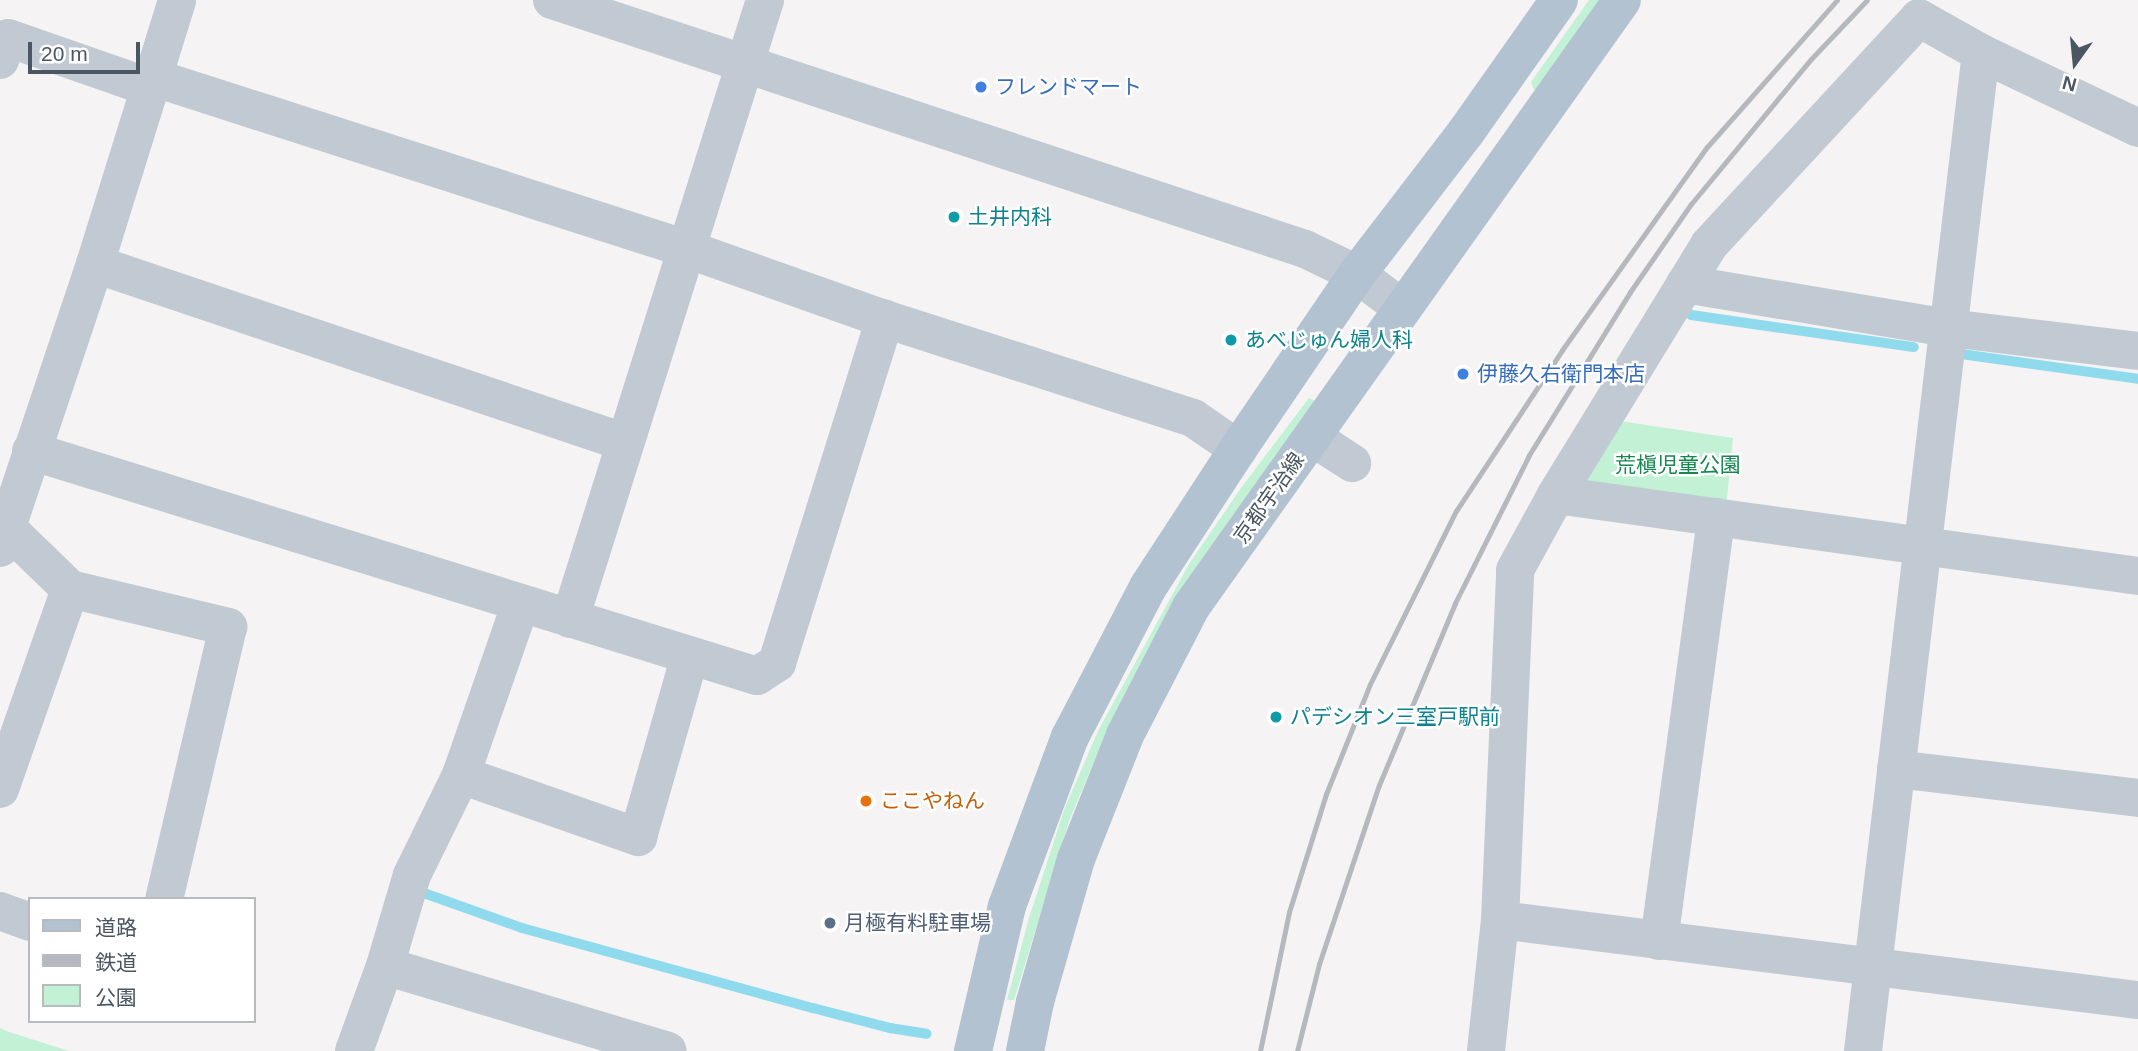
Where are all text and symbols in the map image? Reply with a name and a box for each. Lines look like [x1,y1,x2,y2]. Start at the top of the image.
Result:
scale bar [32,28,144,72]
north arrow [2040,28,2110,98]
text: 20 m [41,42,88,65]
text: N [2060,72,2079,96]
place label: フレンドマート [995,74,1142,100]
marker: フレンドマート [973,79,989,95]
place label: 土井内科 [968,204,1052,230]
marker: 土井内科 [946,209,962,225]
place label: あべじゅん婦人科 [1245,327,1413,353]
marker: あべじゅん婦人科 [1223,332,1239,348]
place label: 伊藤久右衛門本店 [1477,361,1645,387]
marker: 伊藤久右衛門本店 [1455,366,1471,382]
street label: 京都宇治線 [1229,448,1309,548]
park label: 荒槇児童公園 [1615,452,1741,478]
place label: パデシオン三室戸駅前 [1290,704,1500,730]
marker: パデシオン三室戸駅前 [1268,709,1284,725]
place label: ここやねん [880,788,985,814]
marker: ここやねん [858,793,874,809]
legend [28,897,256,1023]
place label: 月極有料駐車場 [844,910,991,936]
marker: 月極有料駐車場 [822,915,838,931]
text: 道路 [95,916,137,939]
text: 鉄道 [95,951,137,974]
text: 公園 [95,986,137,1009]

